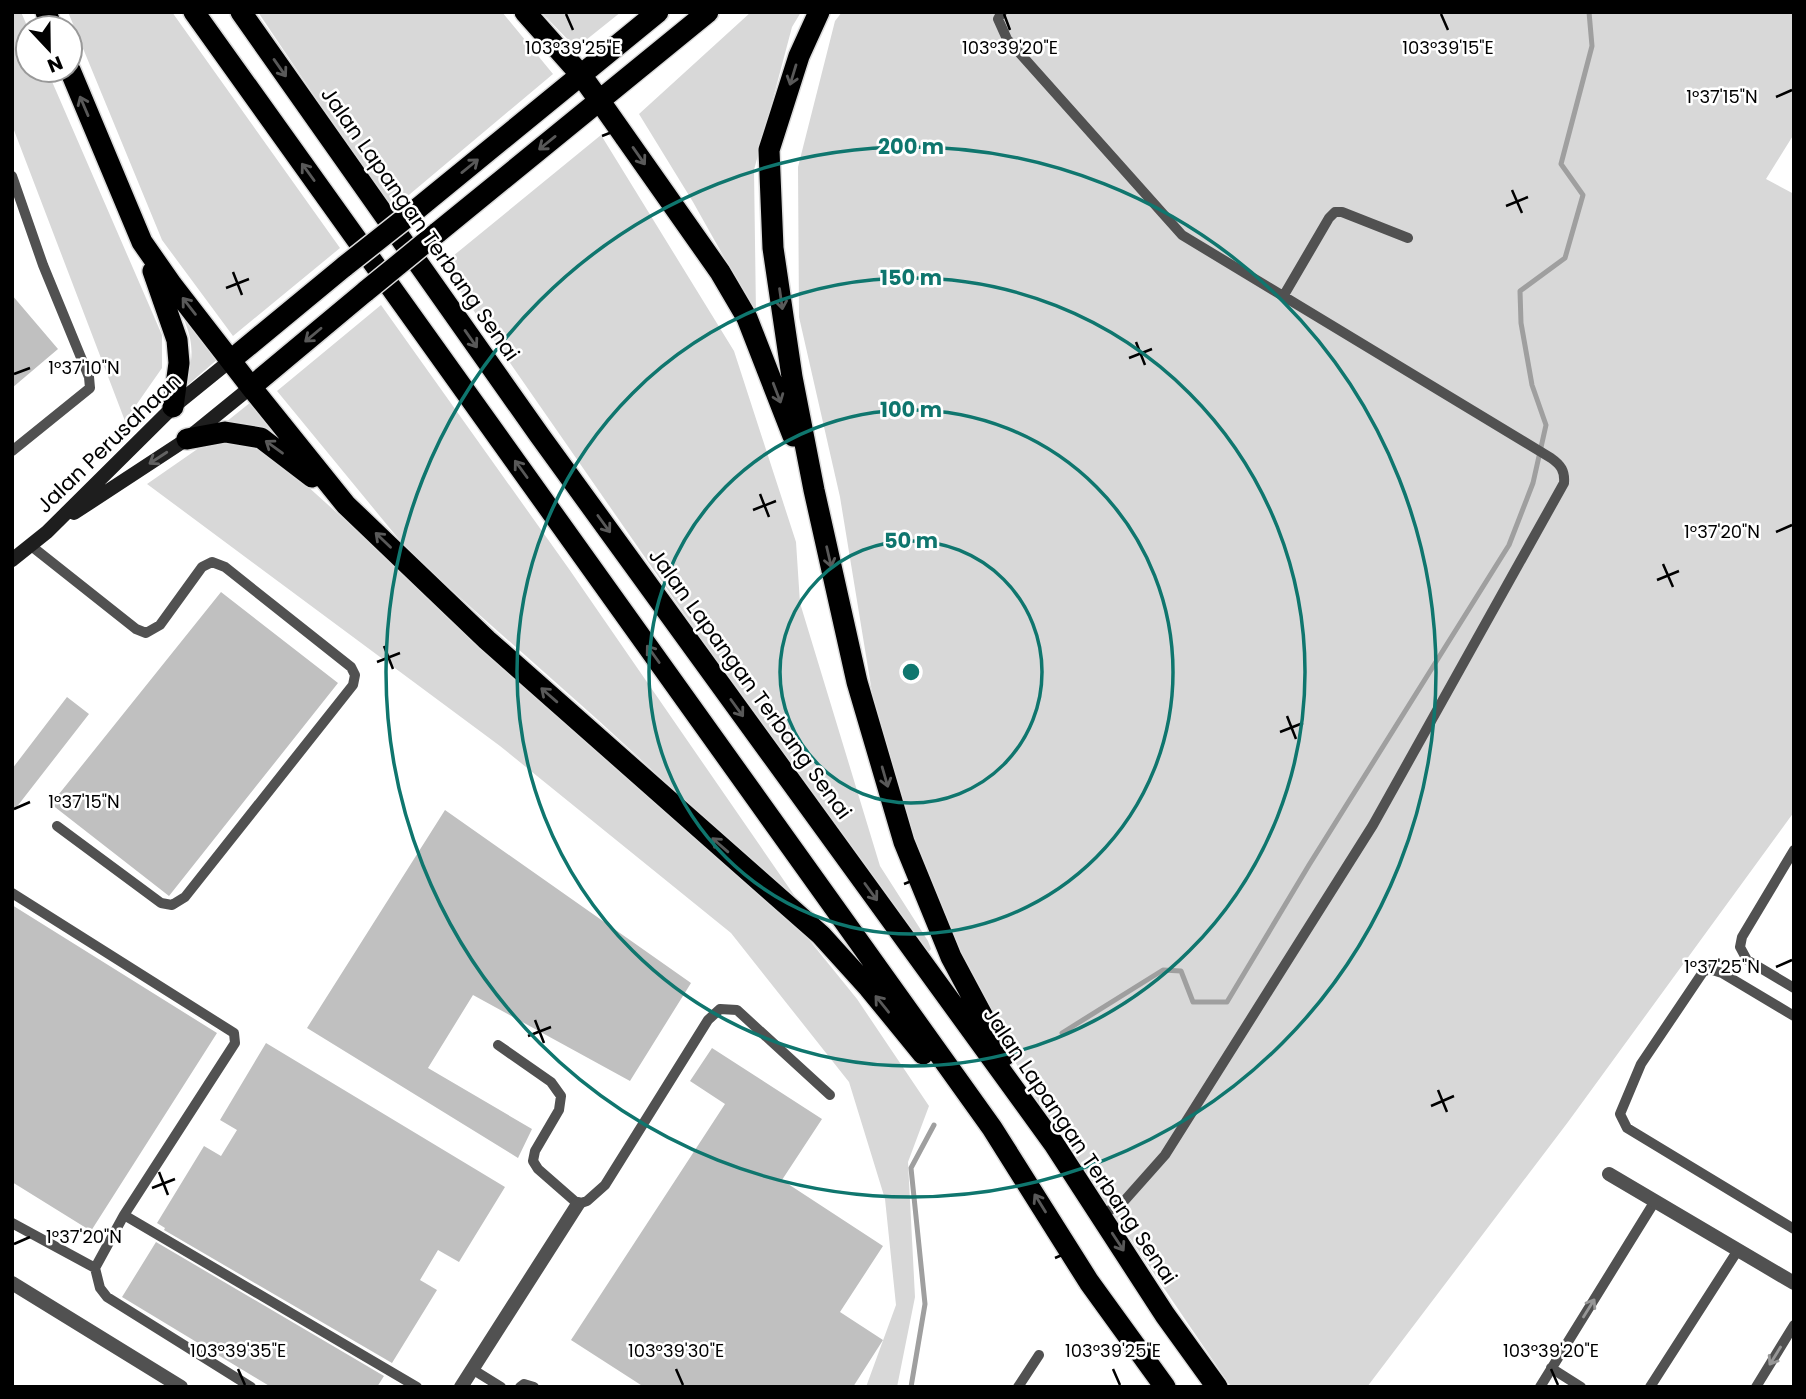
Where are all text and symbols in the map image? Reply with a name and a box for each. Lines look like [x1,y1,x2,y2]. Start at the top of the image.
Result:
north arrow [14,14,84,84]
text: 103°39'25"E [525,35,621,60]
text: 103°39'20"E [962,35,1058,60]
text: 103°39'15"E [1402,35,1494,60]
text: N [43,49,67,79]
one-way arrow [273,58,287,77]
one-way arrow [786,64,798,86]
street label: Jalan Lapangan Terbang Senai [314,81,526,366]
text: 1°37'15"N [1686,84,1758,109]
one-way arrow [77,95,90,117]
text: 200 m [878,132,944,161]
one-way arrow [538,135,556,151]
one-way arrow [632,146,646,165]
one-way arrow [460,158,478,174]
one-way arrow [301,163,315,182]
text: 150 m [880,263,942,292]
one-way arrow [774,287,787,310]
one-way arrow [181,298,196,316]
one-way arrow [304,327,322,343]
one-way arrow [464,329,478,348]
text: 1°37'10"N [48,355,120,380]
street label: Jalan Perusahaan [30,366,187,519]
one-way arrow [772,382,785,404]
text: 100 m [880,395,942,424]
one-way arrow [265,440,284,454]
one-way arrow [149,451,168,466]
one-way arrow [514,460,528,479]
one-way arrow [597,514,611,533]
text: 1°37'20"N [1684,519,1760,544]
text: 50 m [884,526,938,555]
one-way arrow [374,531,391,548]
street label: Jalan Lapangan Terbang Senai [642,542,859,825]
one-way arrow [823,545,836,567]
one-way arrow [646,645,660,664]
centre of rings [899,660,923,684]
one-way arrow [540,687,558,703]
one-way arrow [730,698,745,717]
one-way arrow [879,766,892,788]
text: 1°37'15"N [48,789,120,814]
one-way arrow [711,837,729,853]
one-way arrow [864,882,878,901]
text: 1°37'25"N [1684,954,1760,979]
one-way arrow [875,995,890,1013]
street label: Jalan Lapangan Terbang Senai [977,1002,1184,1290]
one-way arrow [1032,1194,1046,1214]
text: 1°37'20"N [46,1224,122,1249]
one-way arrow [1110,1232,1125,1251]
one-way arrow [1582,1298,1596,1318]
text: 103°39'35"E [190,1338,286,1363]
text: 103°39'30"E [628,1338,724,1363]
text: 103°39'25"E [1065,1338,1161,1363]
text: 103°39'20"E [1503,1338,1599,1363]
one-way arrow [1767,1346,1782,1365]

